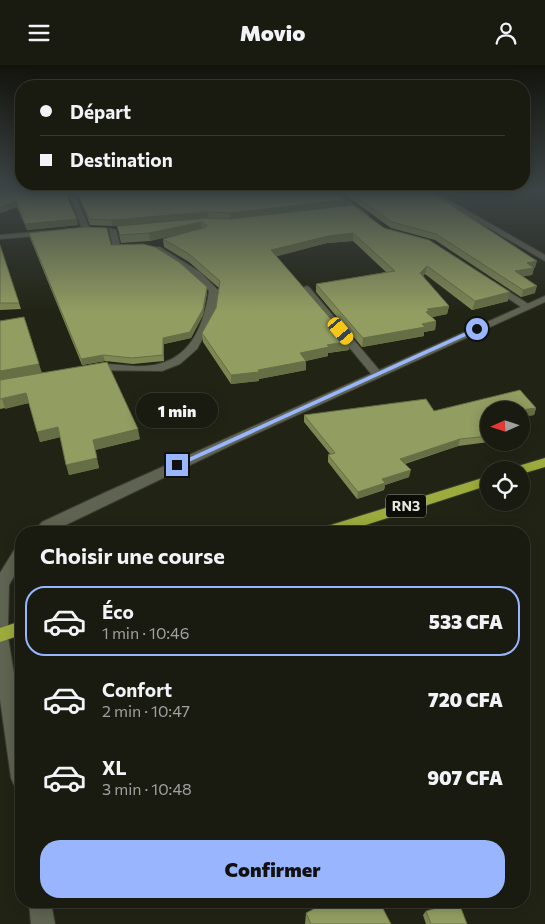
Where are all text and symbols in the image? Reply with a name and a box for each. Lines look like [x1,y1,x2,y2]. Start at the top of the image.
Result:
icon: menu [25,19,53,47]
text: Movio [240,19,305,46]
icon: person [492,19,520,47]
text: Départ [70,100,131,123]
text: Destination [70,148,173,171]
car [325,315,356,347]
route start [466,318,488,340]
callout: 1 min [136,393,218,427]
text: 1 min [158,401,196,420]
north arrow [480,401,530,451]
map controls [480,401,530,511]
route end [166,454,188,476]
button: locate [480,461,530,511]
road number: RN3 [386,495,426,517]
text: Choisir une course [40,542,225,569]
icon: car [42,599,87,644]
text: Éco [102,600,134,623]
text: 533 CFA [429,610,503,633]
text: 1 min · 10:46 [102,623,189,642]
icon: car [42,677,87,722]
text: Confort [102,678,172,701]
text: 720 CFA [428,688,503,711]
text: 2 min · 10:47 [102,701,190,720]
icon: car [42,755,87,800]
text: XL [102,756,127,779]
text: 907 CFA [427,766,503,789]
text: 3 min · 10:48 [102,779,192,798]
button: Confirmer [40,840,505,898]

